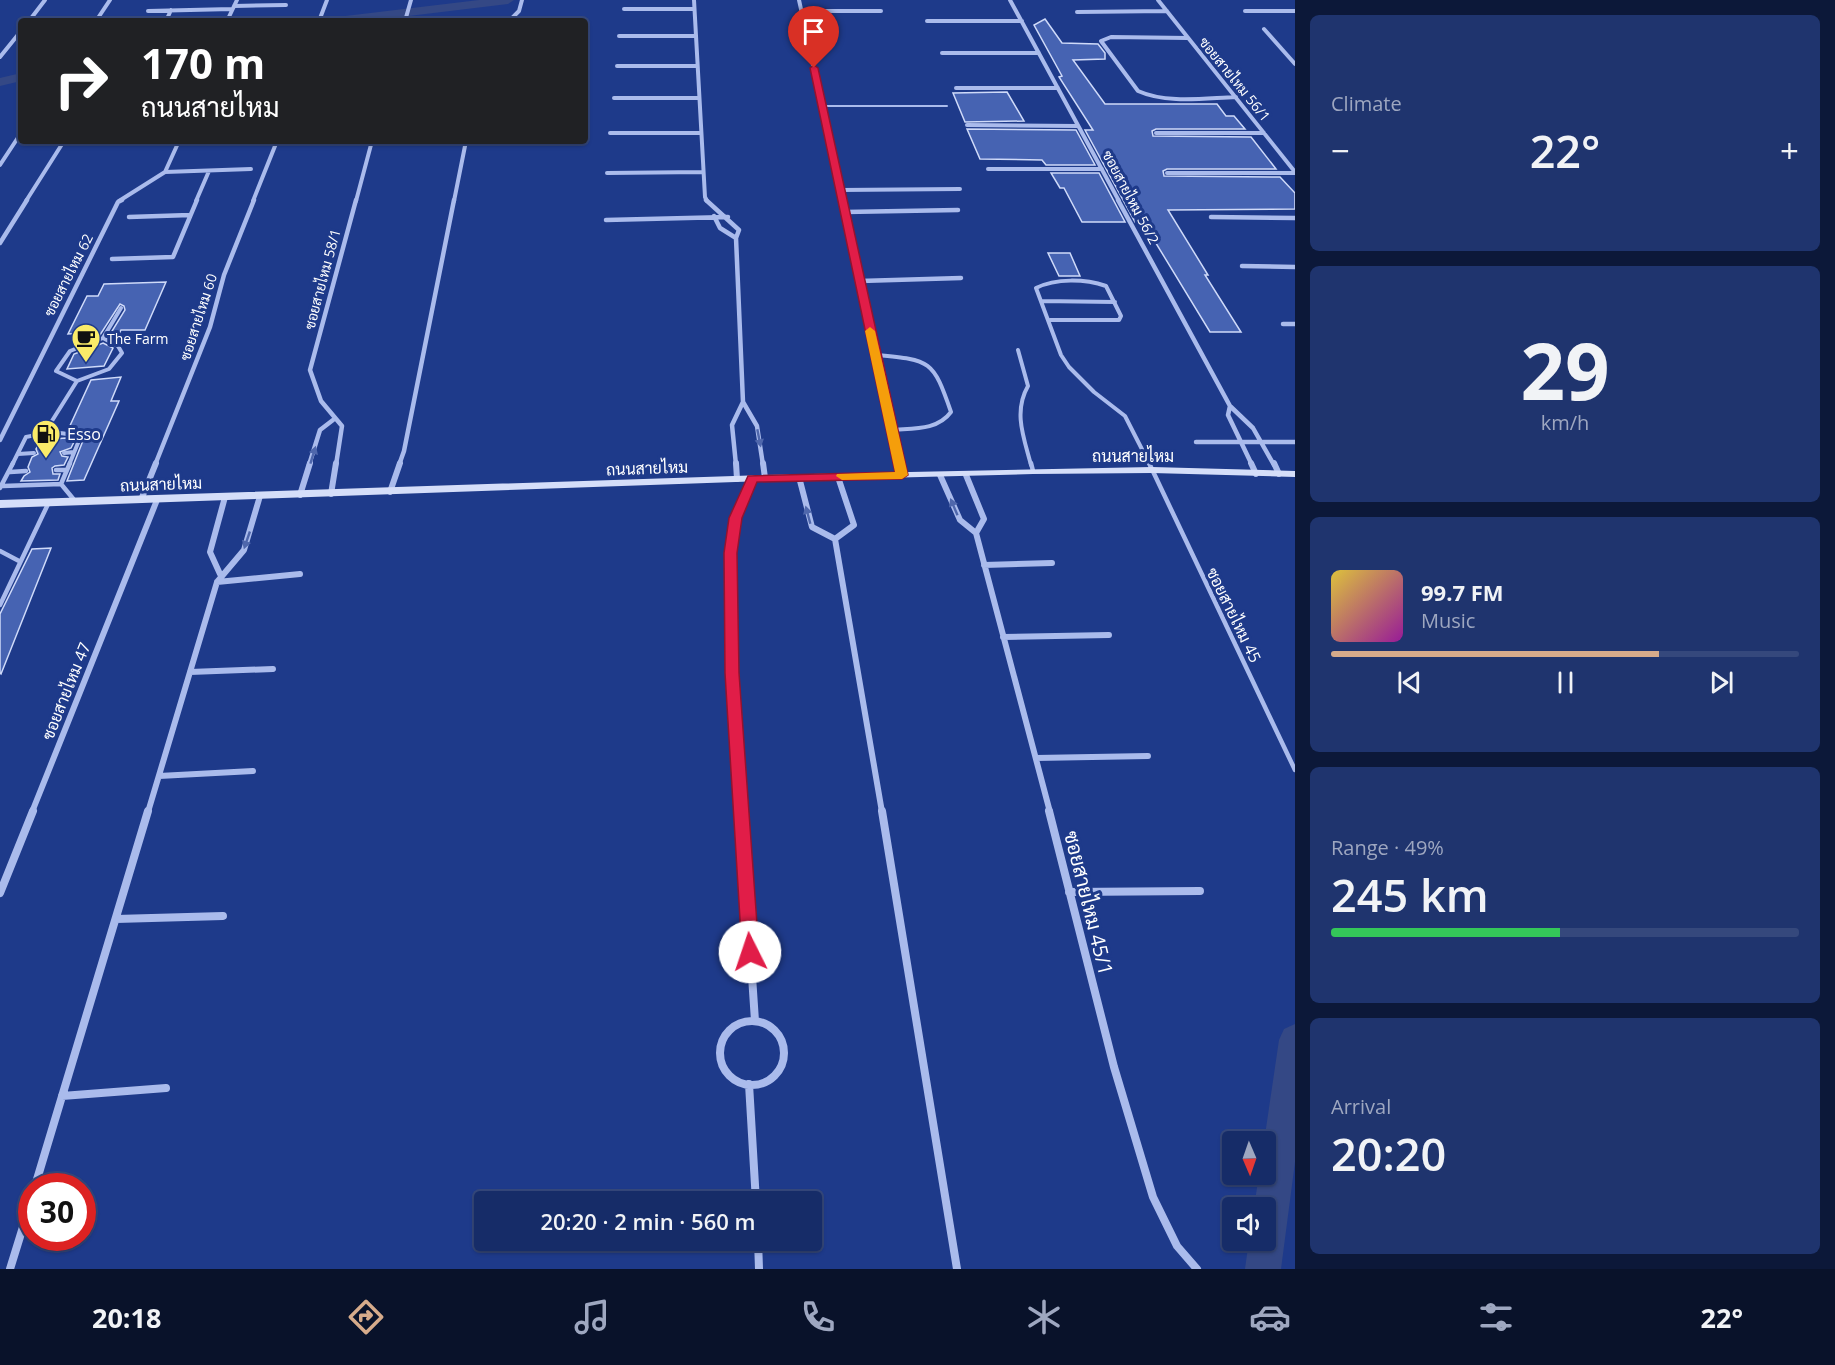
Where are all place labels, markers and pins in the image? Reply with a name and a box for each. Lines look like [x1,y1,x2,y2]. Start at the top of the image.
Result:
pin [788,6,839,68]
cafe icon: The Farm [70,322,102,364]
place label: The Farm [107,329,168,348]
fuel station icon: Esso [30,418,62,460]
place label: Esso [67,423,101,445]

